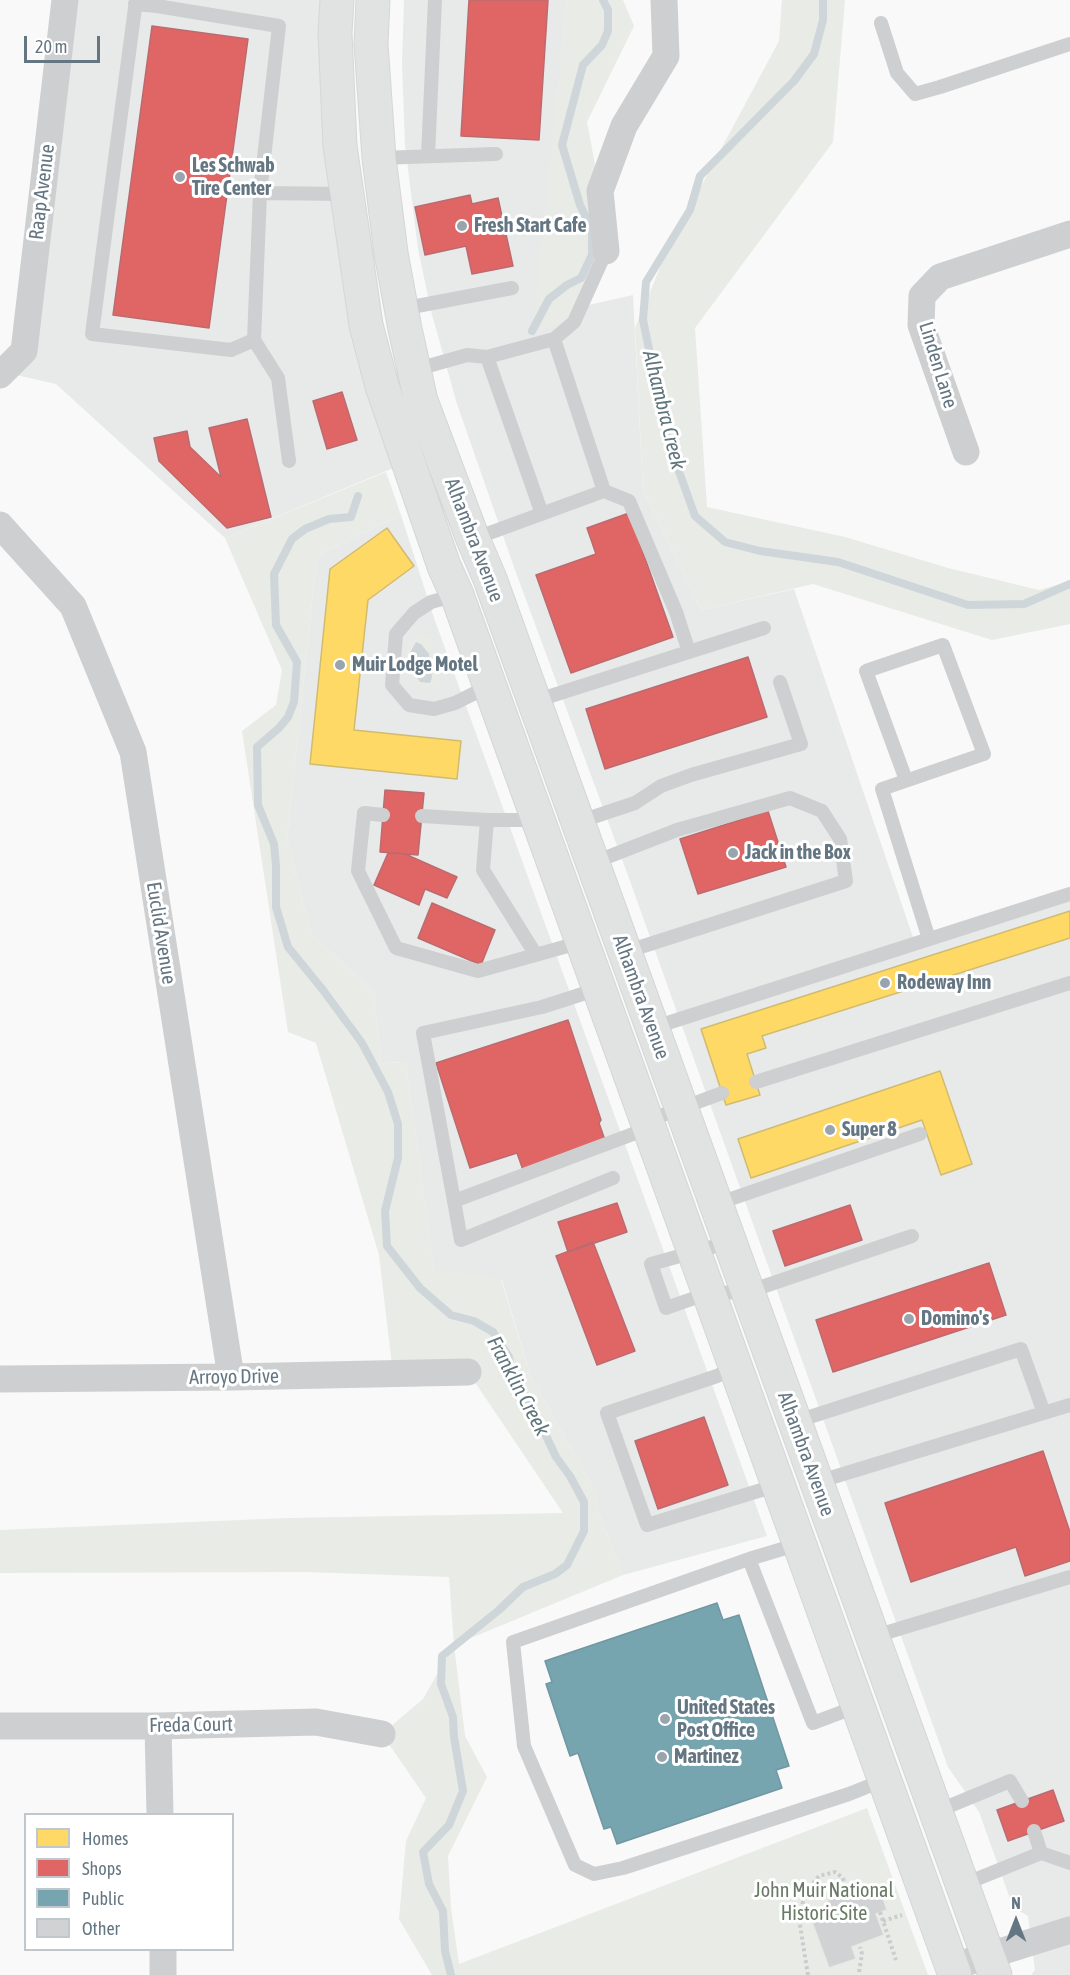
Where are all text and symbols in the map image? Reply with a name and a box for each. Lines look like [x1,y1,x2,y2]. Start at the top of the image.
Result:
scale bar [27,24,104,62]
text: 20 m [35,36,67,57]
street label: Raap Avenue [24,143,60,241]
place label: Les Schwab Tire Center [192,154,275,201]
marker: Les Schwab Tire Center [173,170,187,184]
place label: Fresh Start Cafe [474,214,587,238]
marker: Fresh Start Cafe [455,219,469,233]
street label: Linden Lane [914,319,962,411]
water label: Alhambra Creek [637,348,691,472]
street label: Alhambra Avenue [439,475,509,605]
place label: Muir Lodge Motel [352,653,478,677]
marker: Muir Lodge Motel [333,658,347,672]
place label: Jack in the Box [745,841,851,865]
marker: Jack in the Box [726,846,740,860]
street label: Euclid Avenue [141,880,181,986]
street label: Alhambra Avenue [607,931,675,1063]
place label: Rodeway Inn [897,971,991,995]
marker: Rodeway Inn [878,976,892,990]
place label: Super 8 [842,1118,897,1142]
marker: Super 8 [823,1123,837,1137]
place label: Domino's [921,1307,989,1331]
marker: Domino's [902,1312,916,1326]
water label: Franklin Creek [481,1332,555,1440]
street label: Arroyo Drive [189,1364,279,1390]
street label: Alhambra Avenue [772,1388,840,1520]
place label: United States Post Office [677,1696,775,1743]
street label: Freda Court [149,1712,233,1738]
marker: United States Post Office [658,1712,672,1726]
place label: Martinez [674,1745,739,1769]
marker: Martinez [655,1750,669,1764]
legend [24,1813,234,1951]
text: Homes [82,1828,128,1849]
text: Shops [82,1858,122,1879]
park label: John Muir National Historic Site [754,1879,894,1926]
text: Public [82,1888,124,1909]
north arrow [986,1891,1046,1951]
text: N [1011,1894,1021,1912]
text: Other [82,1918,120,1939]

